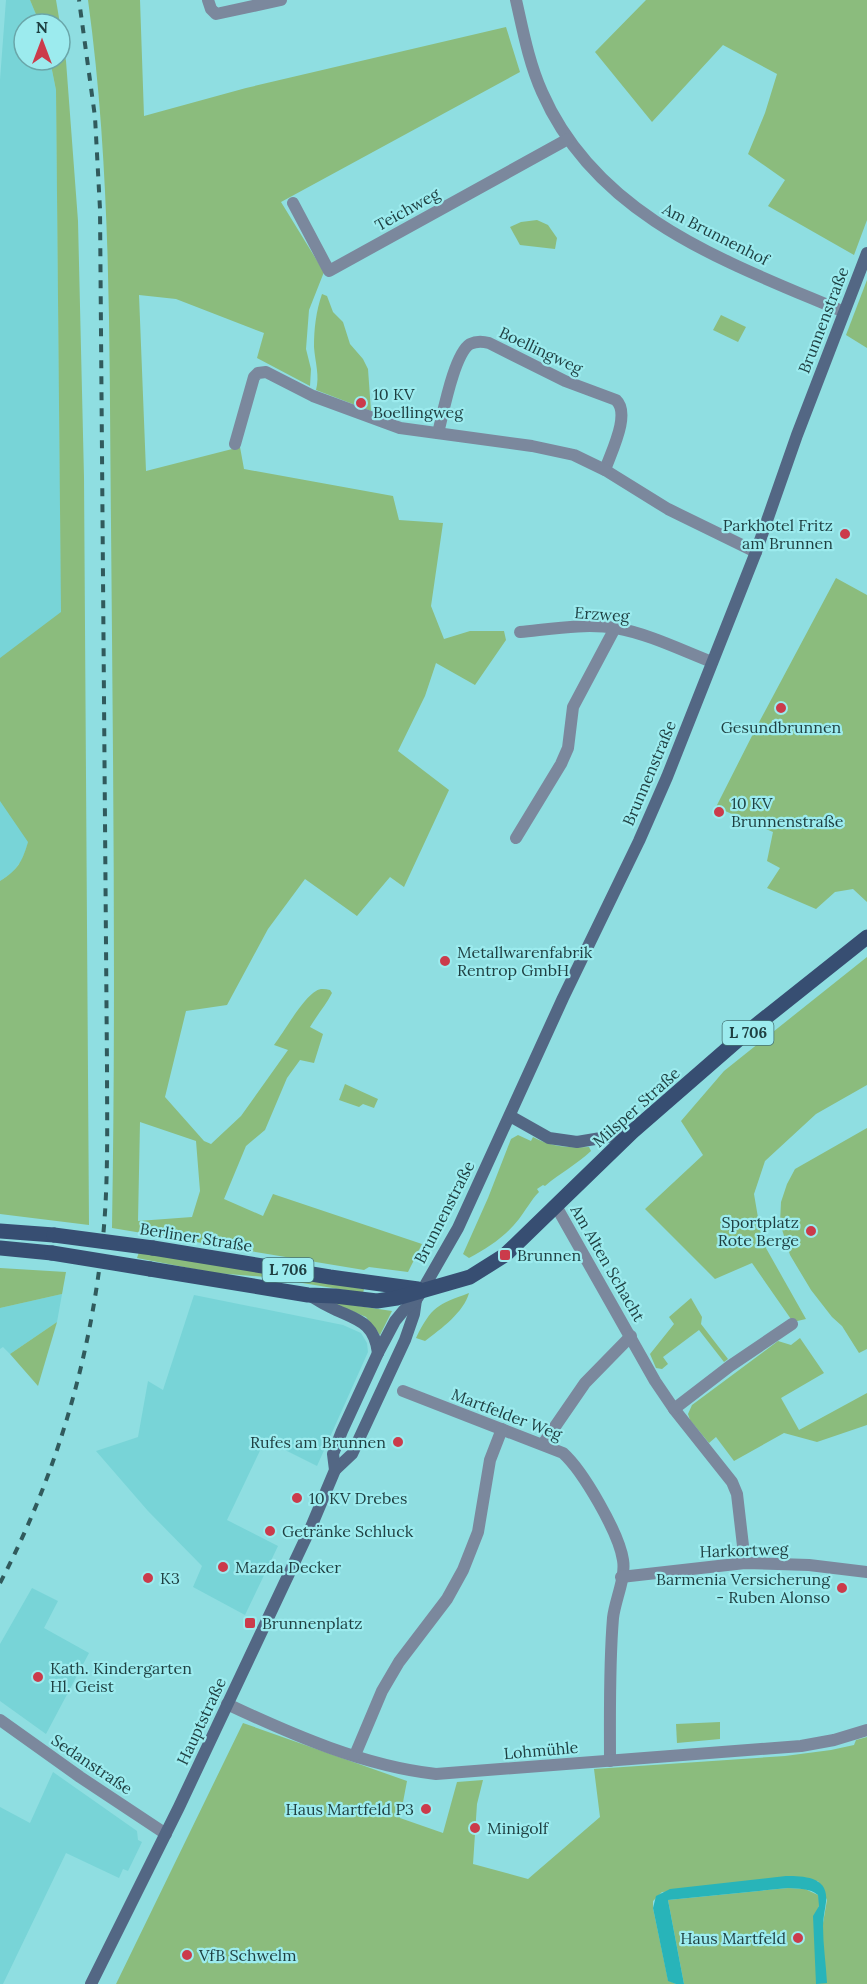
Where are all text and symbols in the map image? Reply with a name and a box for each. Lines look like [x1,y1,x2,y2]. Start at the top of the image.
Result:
north arrow [12,12,72,72]
text: N [36,17,48,37]
street label: Teichweg [371,183,444,235]
street label: Am Brunnenhof [658,198,774,270]
street label: Brunnenstraße [794,264,853,376]
street label: Boellingweg [496,322,587,379]
place label: 10 KV Boellingweg [373,384,464,422]
marker: 10 KV Boellingweg [354,396,368,410]
place label: Parkhotel Fritz am Brunnen [723,515,833,553]
marker: Parkhotel Fritz am Brunnen [838,527,852,541]
street label: Erzweg [574,602,631,626]
marker: Gesundbrunnen [774,701,788,715]
street label: Brunnenstraße [618,717,680,829]
place label: Gesundbrunnen [721,717,842,737]
place label: 10 KV Brunnenstraße [731,793,844,831]
marker: 10 KV Brunnenstraße [712,805,726,819]
place label: Metallwarenfabrik Rentrop GmbH [457,942,593,980]
marker: Metallwarenfabrik Rentrop GmbH [438,954,452,968]
road number: L 706 [722,1021,774,1045]
street label: Milsper Straße [588,1063,684,1151]
street label: Brunnenstraße [410,1157,479,1267]
street label: Am Alten Schacht [566,1200,650,1326]
place label: Sportplatz Rote Berge [718,1212,799,1250]
street label: Berliner Straße [138,1218,254,1256]
marker: Sportplatz Rote Berge [804,1224,818,1238]
place label: Brunnen [517,1245,581,1265]
marker: Brunnen [498,1248,512,1262]
road number: L 706 [262,1258,314,1282]
street label: Martfelder Weg [449,1384,566,1445]
place label: Rufes am Brunnen [250,1432,386,1452]
marker: Rufes am Brunnen [391,1435,405,1449]
place label: 10 KV Drebes [309,1488,407,1508]
marker: 10 KV Drebes [290,1491,304,1505]
place label: Getränke Schluck [282,1521,414,1541]
marker: Getränke Schluck [263,1524,277,1538]
street label: Harkortweg [699,1538,790,1562]
place label: Mazda Decker [235,1557,341,1577]
marker: Mazda Decker [216,1560,230,1574]
place label: K3 [160,1568,180,1588]
place label: Barmenia Versicherung - Ruben Alonso [656,1569,831,1607]
marker: K3 [141,1571,155,1585]
marker: Barmenia Versicherung - Ruben Alonso [835,1581,849,1595]
place label: Brunnenplatz [262,1613,363,1633]
marker: Brunnenplatz [243,1616,257,1630]
place label: Kath. Kindergarten Hl. Geist [50,1658,192,1696]
marker: Kath. Kindergarten Hl. Geist [31,1670,45,1684]
street label: Hauptstraße [172,1674,230,1768]
street label: Sedanstraße [48,1730,137,1799]
street label: Lohmühle [503,1737,579,1763]
place label: Haus Martfeld P3 [285,1799,414,1819]
marker: Haus Martfeld P3 [419,1802,433,1816]
place label: Minigolf [487,1818,550,1838]
marker: Minigolf [468,1821,482,1835]
place label: Haus Martfeld [680,1928,786,1948]
marker: Haus Martfeld [791,1931,805,1945]
place label: VfB Schwelm [198,1945,296,1965]
marker: VfB Schwelm [180,1948,194,1962]

